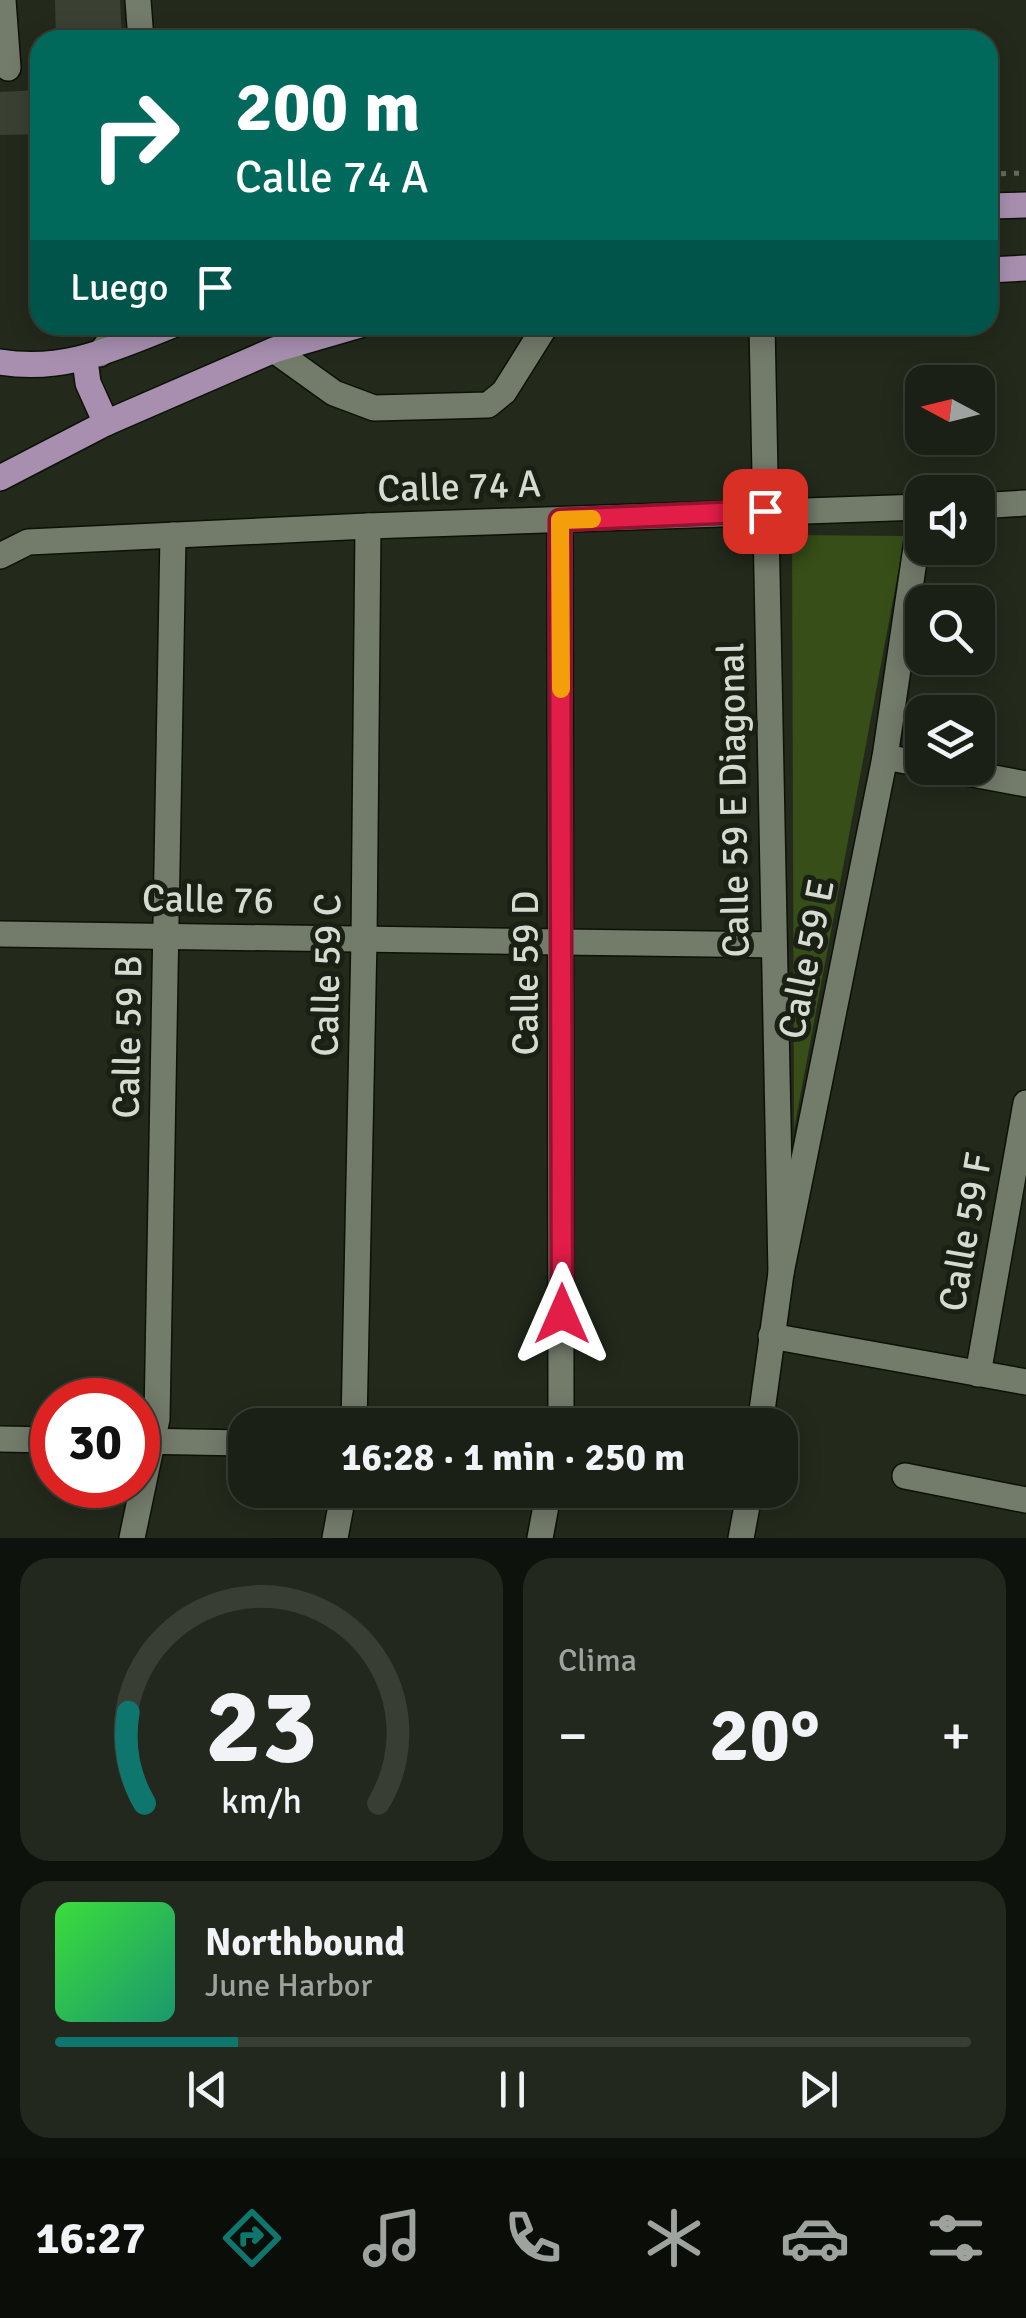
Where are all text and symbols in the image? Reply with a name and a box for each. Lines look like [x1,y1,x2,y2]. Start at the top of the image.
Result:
text: 200 m [235,64,420,150]
icon: right [70,70,200,200]
text: Calle 74 A [235,150,429,205]
icon: arrive [188,260,243,315]
text: Luego [70,264,168,311]
north arrow [905,365,995,455]
map controls [905,365,995,785]
street label: Calle 74 A [376,460,542,513]
pin [723,469,808,554]
button: sound [905,475,995,565]
icon: arrive [738,484,793,539]
button: search [905,585,995,675]
street label: Calle 59 E Diagonal [707,642,760,958]
button: layers [905,695,995,785]
street label: Calle 76 [142,875,274,924]
street label: Calle 59 E [768,875,845,1043]
street label: Calle 59 D [502,891,549,1055]
street label: Calle 59 C [302,893,351,1057]
street label: Calle 59 B [103,955,152,1119]
street label: Calle 59 F [928,1149,1003,1315]
position arrow [510,1262,614,1366]
speed limit sign: 30 [30,1378,160,1508]
text: 16:28 · 1 min · 250 m [341,1434,685,1481]
text: Clima [558,1641,637,1680]
text: 23 [205,1663,318,1791]
text: 20° [709,1689,820,1782]
text: − [558,1702,588,1770]
text: + [941,1702,971,1770]
text: km/h [221,1779,302,1823]
text: Northbound [205,1919,405,1966]
text: June Harbor [205,1966,372,2005]
icon: previous [180,2062,235,2117]
icon: pause [485,2062,540,2117]
icon: next [791,2062,846,2117]
icon: directions [217,2203,287,2273]
icon: music [357,2203,427,2273]
icon: phone [498,2203,568,2273]
icon: climate [639,2203,709,2273]
icon: car [780,2203,850,2273]
icon: filters [921,2203,991,2273]
text: 16:27 [35,2211,146,2266]

